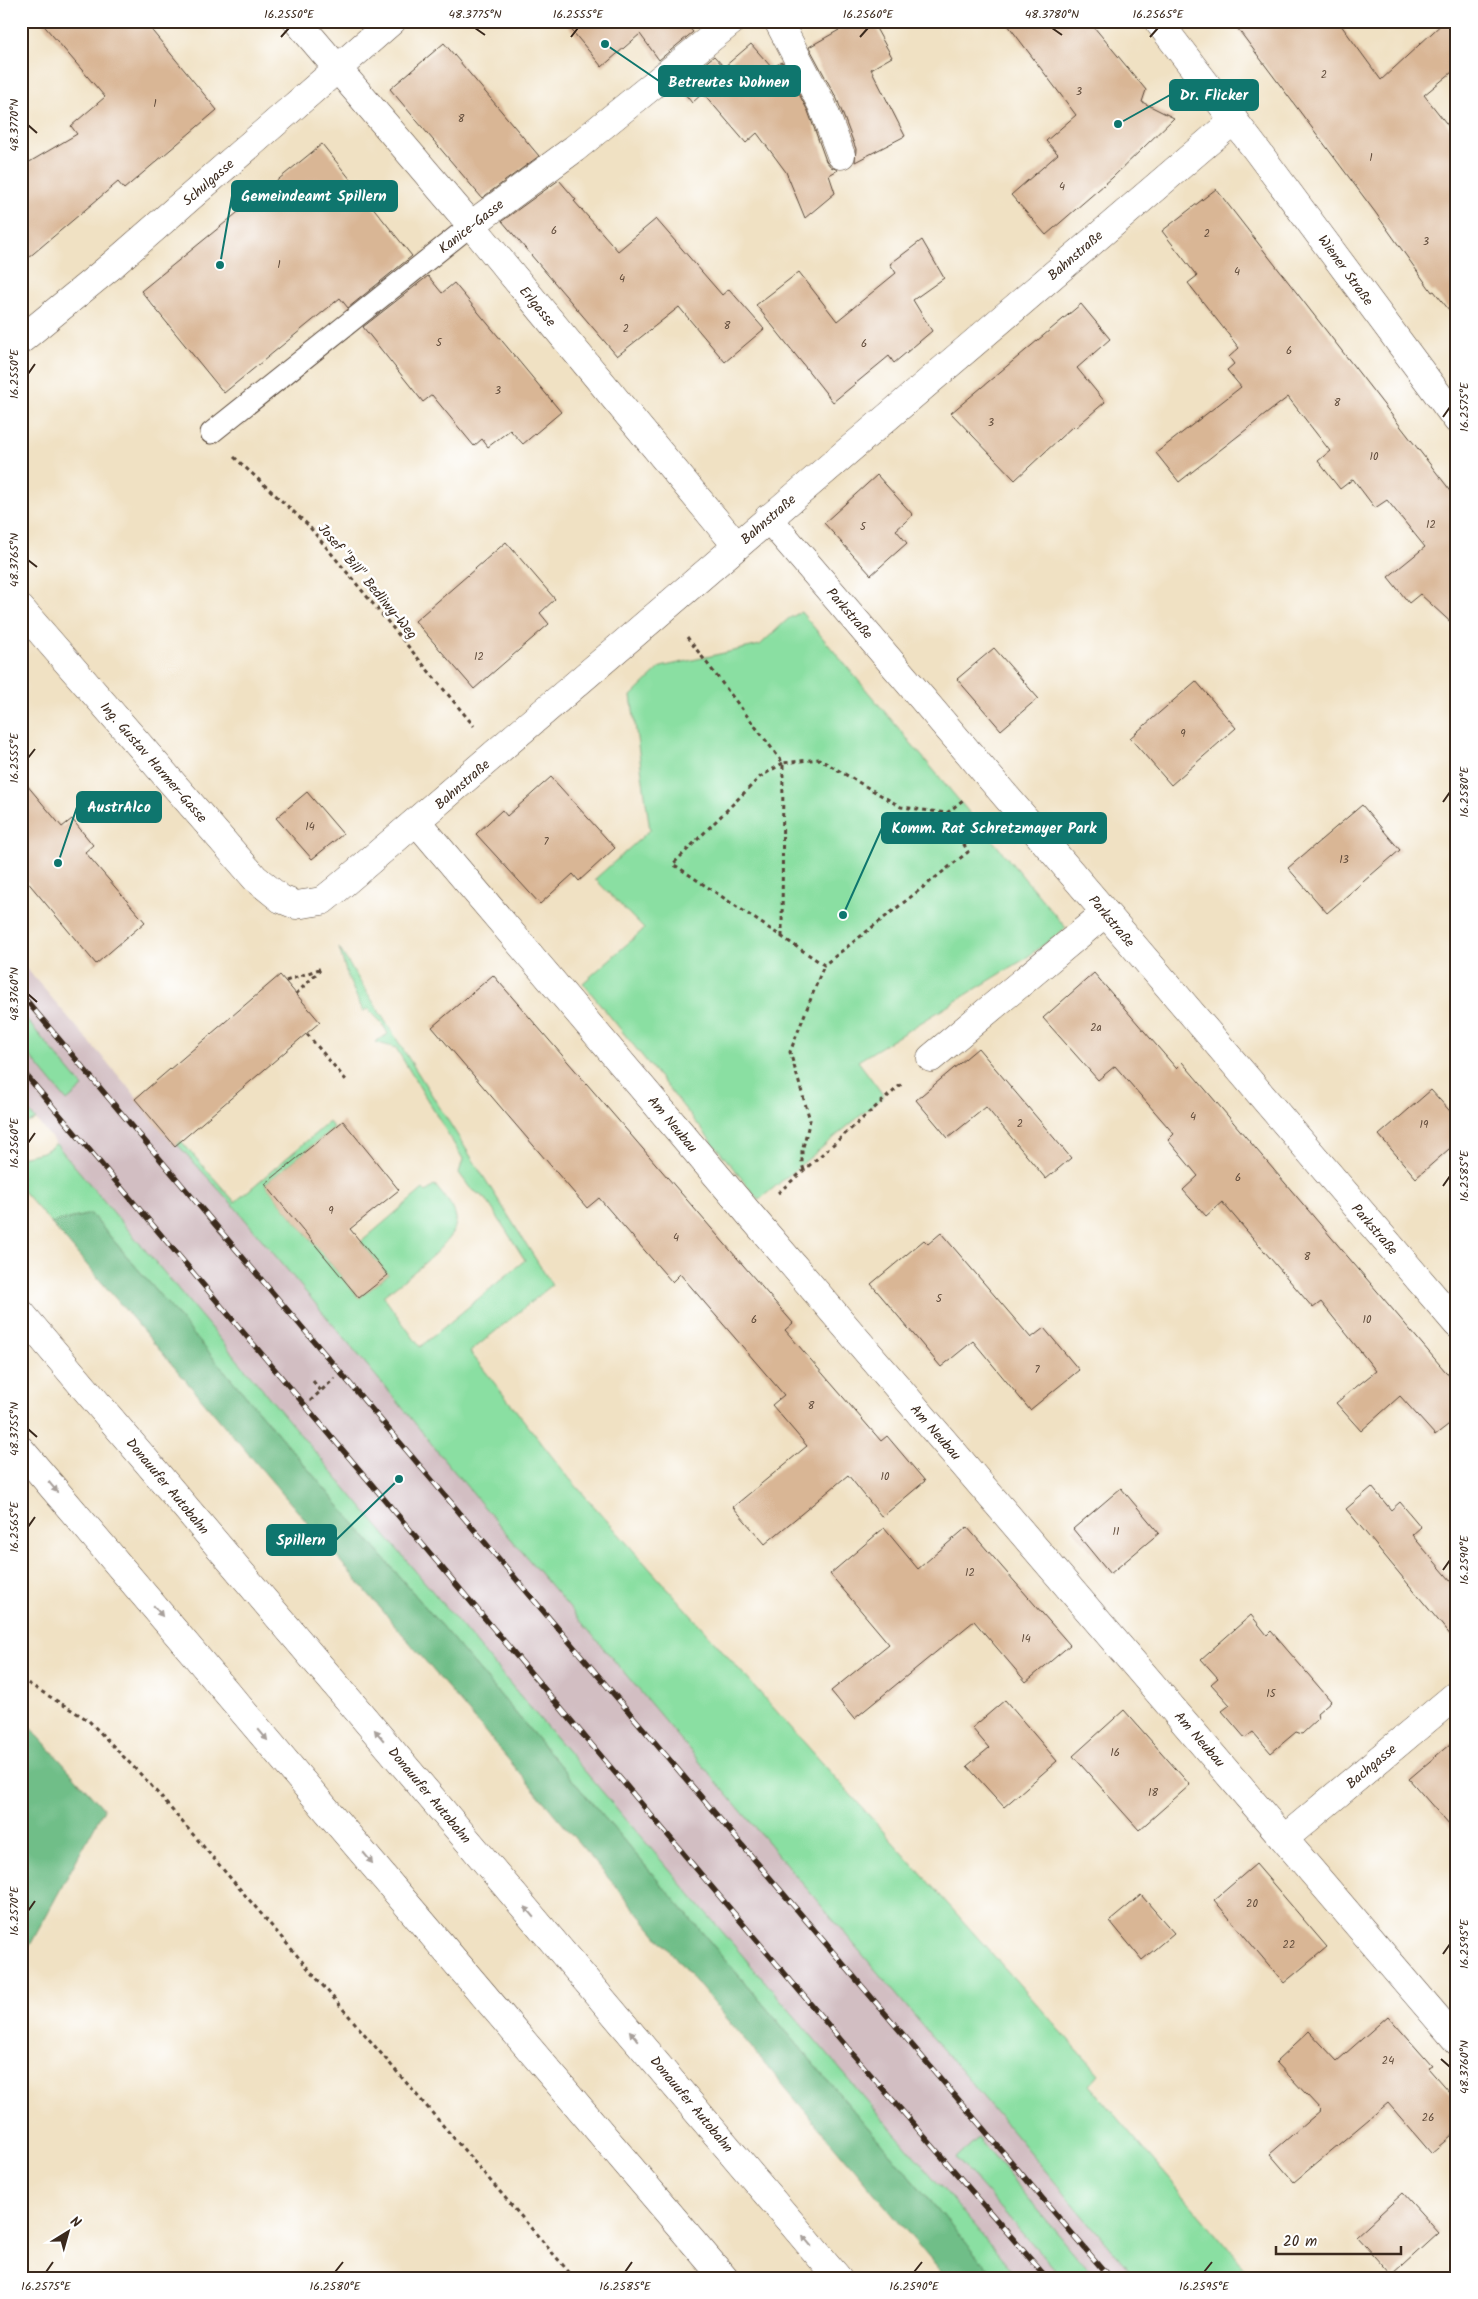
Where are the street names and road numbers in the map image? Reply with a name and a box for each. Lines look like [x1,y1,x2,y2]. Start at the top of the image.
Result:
street label: Schulgasse [178,153,240,212]
street label: Kanice-Gasse [434,194,510,259]
street label: Bahnstraße [1043,225,1109,286]
street label: Wiener Straße [1312,230,1379,311]
street label: Erlgasse [513,281,561,333]
street label: Bahnstraße [736,489,802,550]
street label: Josef "Bill" Bedliwy-Weg [312,519,422,644]
street label: Parkstraße [820,583,878,645]
street label: Ing. Gustav Harmer-Gasse [94,697,213,829]
street label: Bahnstraße [430,754,496,815]
street label: Parkstraße [1083,891,1140,953]
street label: Am Neubau [642,1091,703,1158]
street label: Parkstraße [1345,1199,1403,1261]
street label: Am Neubau [904,1400,966,1466]
street label: Donauufer Autobahn [120,1433,214,1540]
street label: Am Neubau [1168,1707,1230,1773]
street label: Bachgasse [1341,1738,1402,1795]
street label: Donauufer Autobahn [382,1742,476,1849]
street label: Donauufer Autobahn [644,2051,738,2158]

